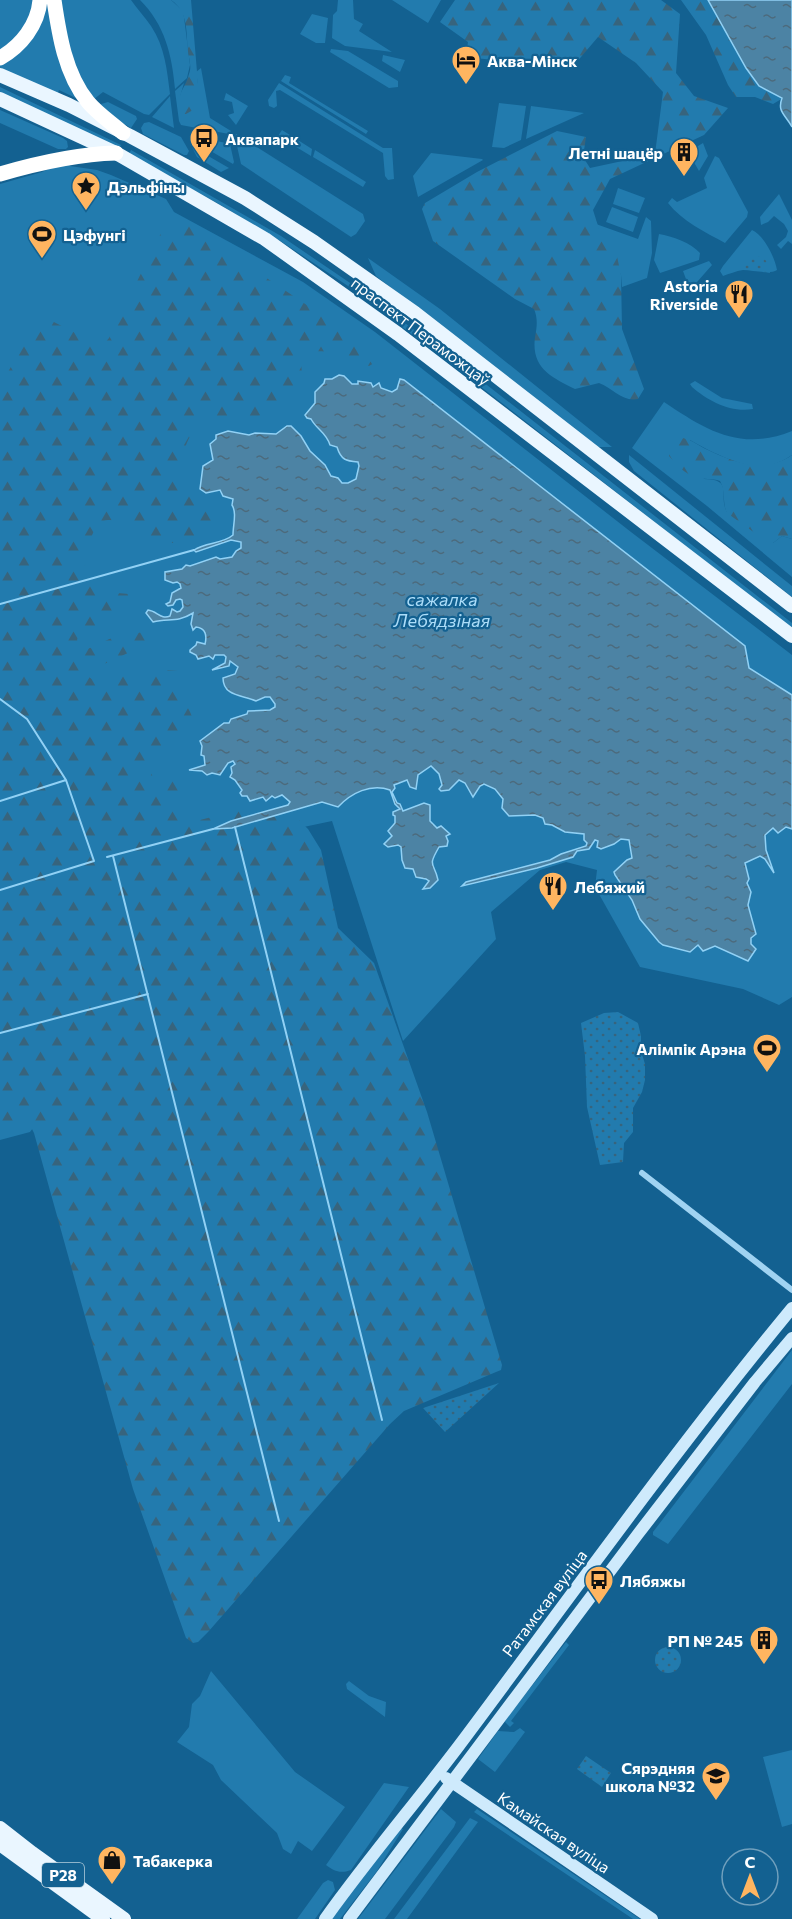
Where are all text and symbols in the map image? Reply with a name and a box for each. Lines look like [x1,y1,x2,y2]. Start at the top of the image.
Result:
hotel icon: Аква-Мінск [450,44,482,86]
place label: Аква-Мінск [487,51,577,70]
bus stop icon: Аквапарк [188,122,220,164]
place label: Аквапарк [225,129,299,148]
building icon: Летні шацёр [668,136,700,178]
place label: Летні шацёр [569,143,663,162]
place icon: Дэльфіны [70,170,102,212]
place label: Дэльфіны [107,177,185,196]
sports icon: Цэфунгі [26,218,58,260]
place label: Цэфунгі [63,225,126,244]
street label: праспект Пераможцаў [348,273,494,389]
place label: Astoria Riverside [650,276,718,313]
restaurant icon: Astoria Riverside [723,278,755,320]
water label: сажалка Лебядзіная [393,588,490,631]
restaurant icon: Лебяжий [537,870,569,912]
place label: Лебяжий [574,877,645,896]
sports icon: Алімпік Арэна [751,1032,783,1074]
place label: Алімпік Арэна [636,1039,746,1058]
street label: Ратамская вуліца [498,1546,590,1660]
bus stop icon: Лябяжы [583,1564,615,1606]
place label: Лябяжы [620,1571,685,1590]
building icon: РП № 245 [748,1624,780,1666]
place label: РП № 245 [668,1631,743,1650]
place label: Сярэдняя школа №32 [605,1758,695,1795]
school or university icon: Сярэдняя школа №32 [700,1760,732,1802]
street label: Камайская вуліца [494,1787,614,1877]
shop icon: Табакерка [96,1844,128,1886]
north arrow [720,1847,780,1907]
place label: Табакерка [133,1851,213,1870]
text: С [745,1852,756,1871]
road number: Р28 [42,1863,84,1887]

